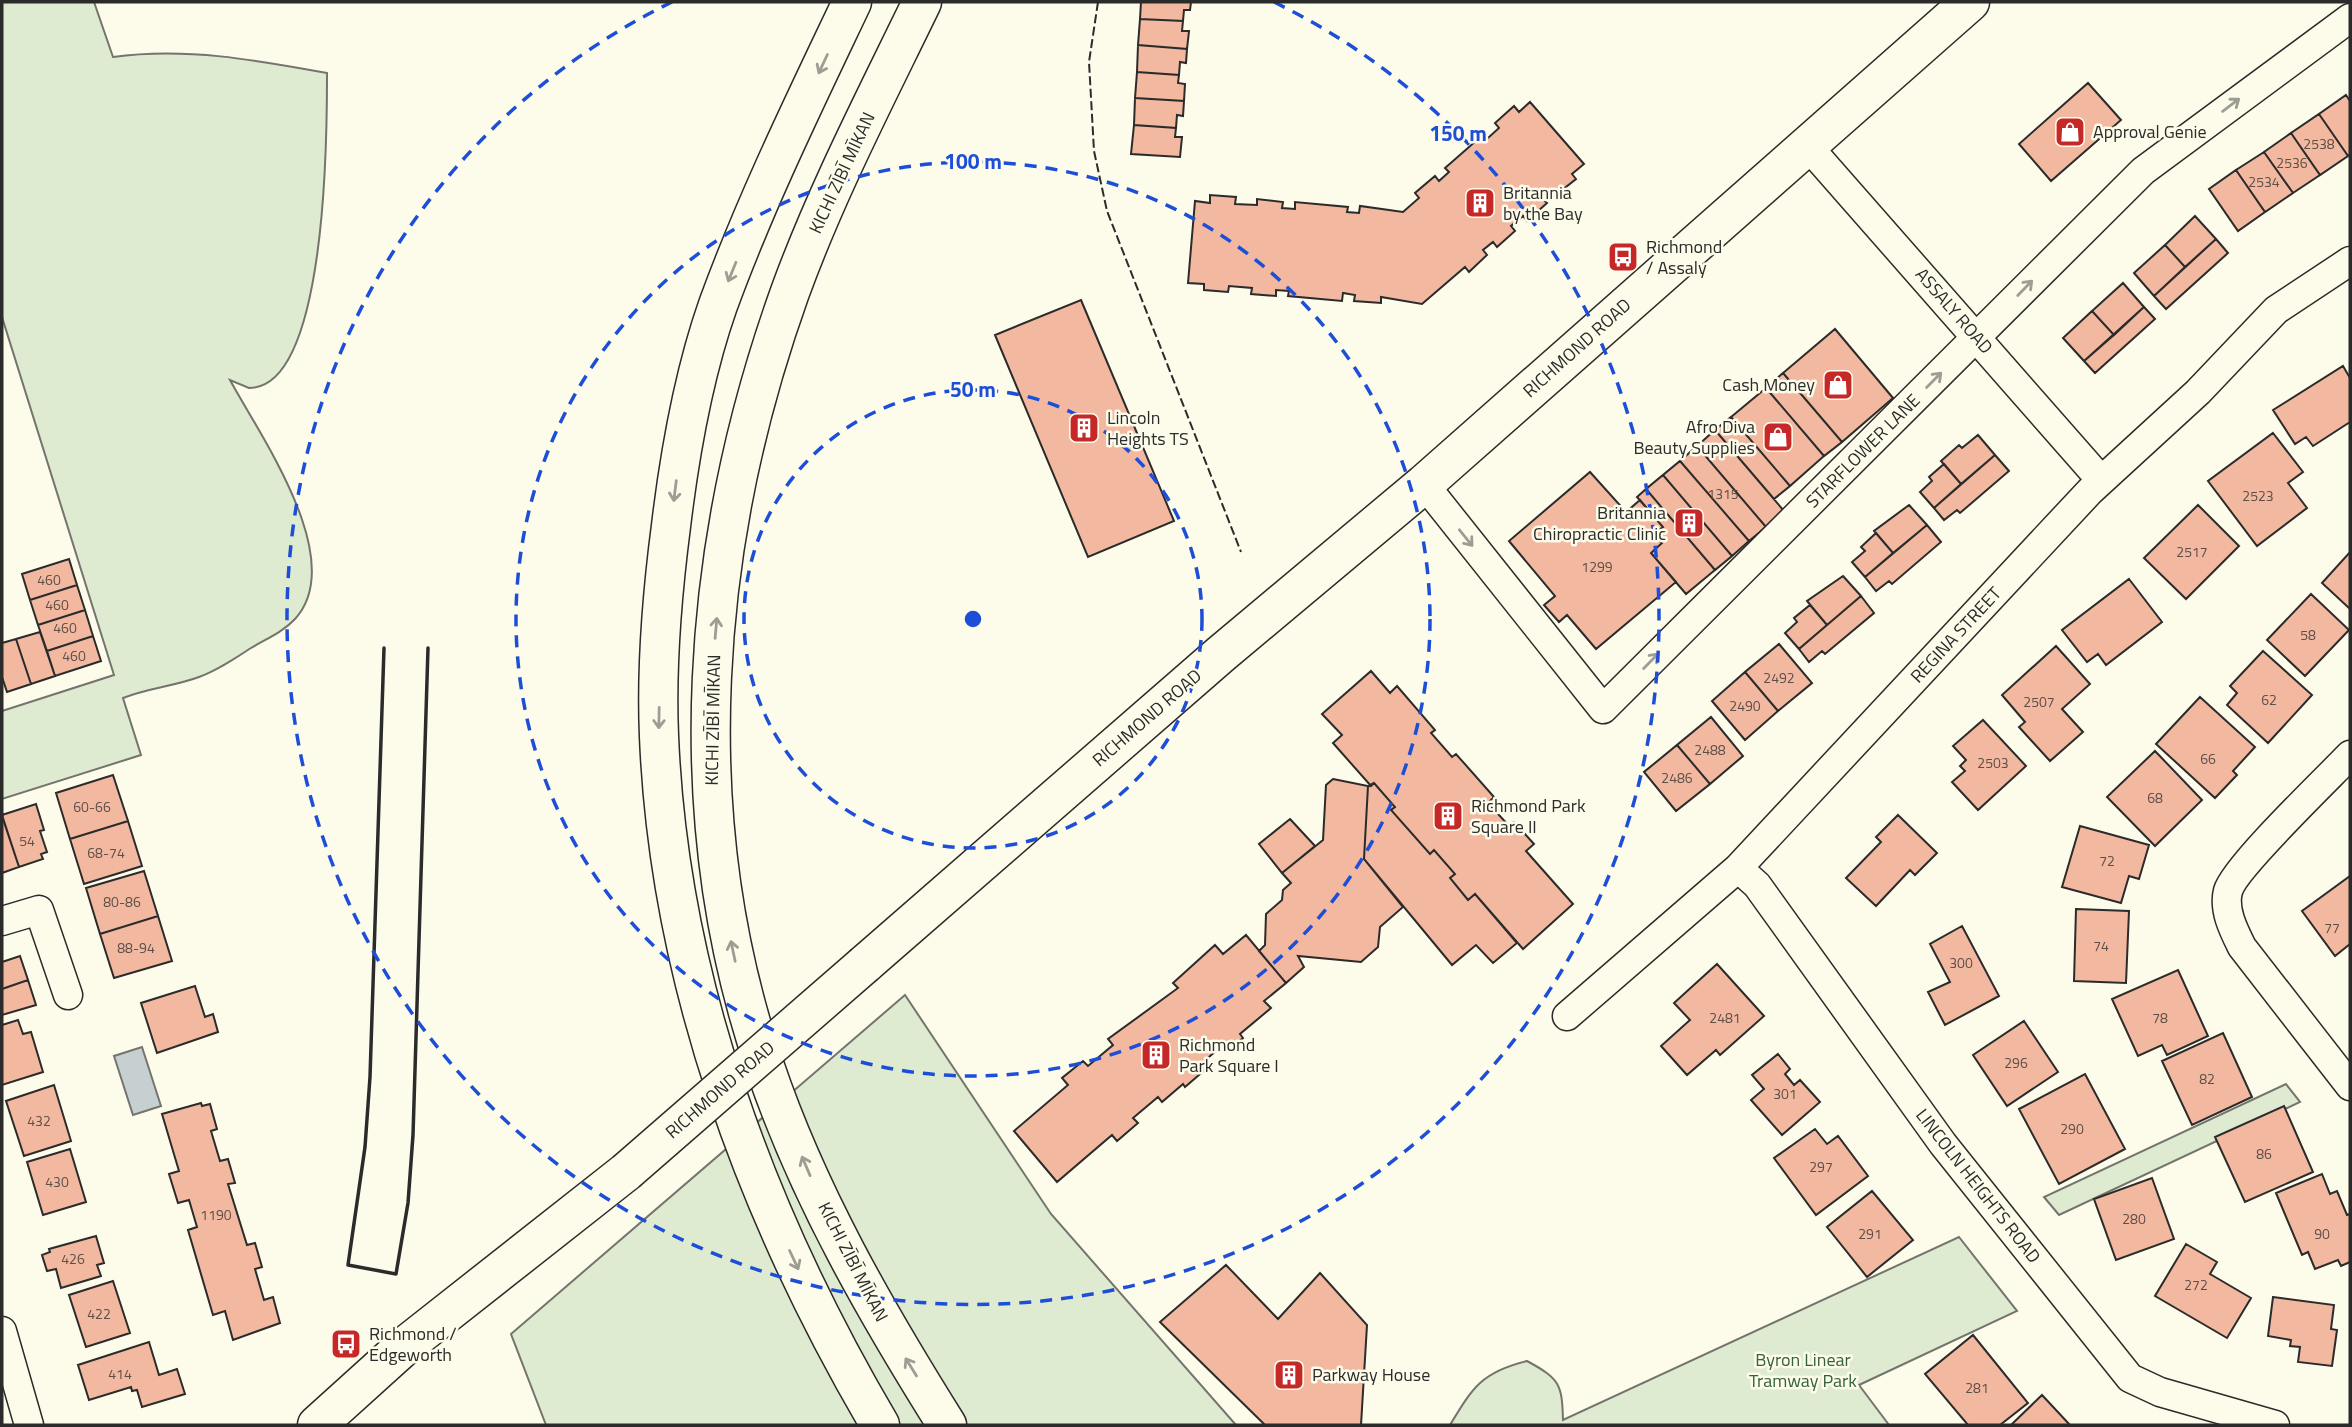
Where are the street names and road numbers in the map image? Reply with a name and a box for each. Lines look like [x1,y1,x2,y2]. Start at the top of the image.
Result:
street label: KICHI ZĪBĪ MĪKAN [802,108,882,238]
street label: ASSALY ROAD [1909,262,1999,360]
street label: RICHMOND ROAD [1517,292,1637,404]
street label: STARFLOWER LANE [1799,387,1926,514]
street label: REGINA STREET [1904,580,2008,689]
street label: KICHI ZĪBĪ MĪKAN [698,654,727,786]
street label: RICHMOND ROAD [1086,662,1207,773]
street label: RICHMOND ROAD [659,1034,780,1145]
street label: LINCOLN HEIGHTS ROAD [1909,1103,2047,1269]
street label: KICHI ZĪBĪ MĪKAN [812,1197,895,1326]

